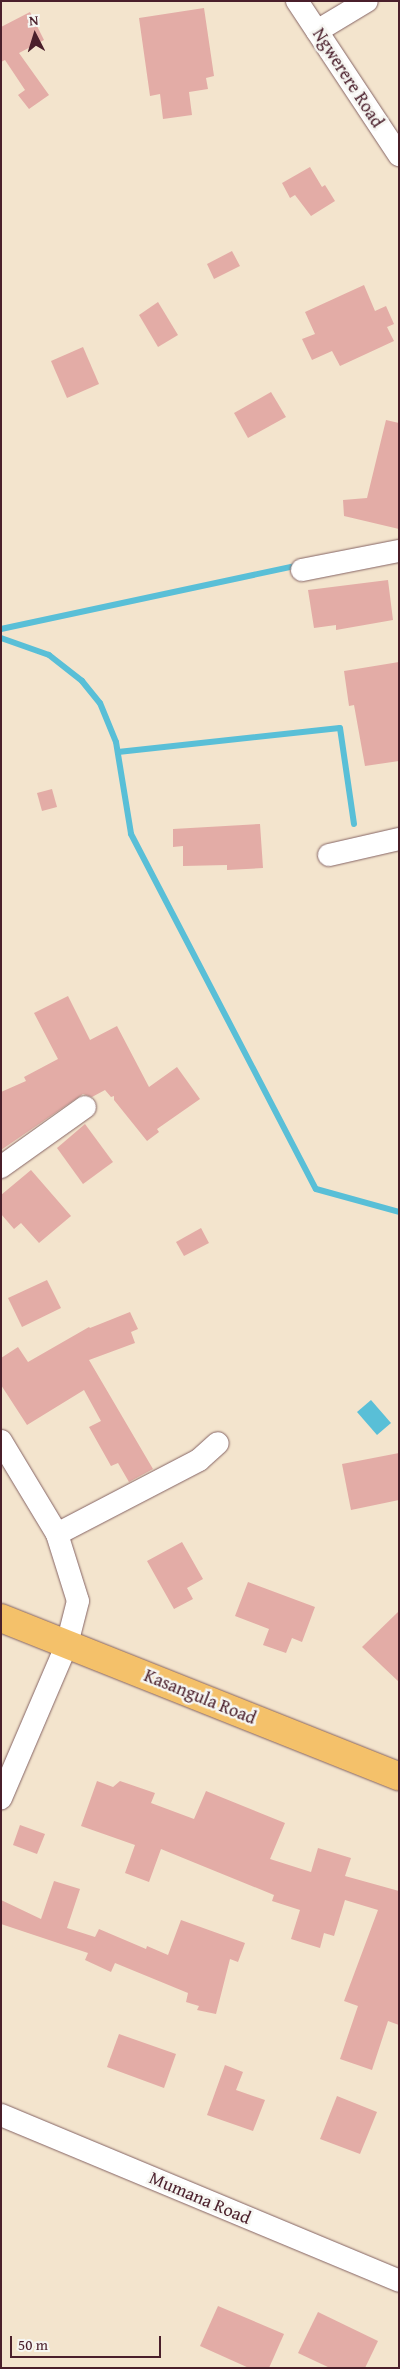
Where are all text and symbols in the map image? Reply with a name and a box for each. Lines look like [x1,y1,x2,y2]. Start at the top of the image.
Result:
north arrow [10,10,60,60]
text: N [28,10,39,30]
street label: Ngwerere Road [308,24,388,132]
street label: Kasangula Road [141,1665,259,1729]
street label: Mumana Road [146,2167,254,2229]
scale bar [12,2326,164,2358]
text: 50 m [18,2334,48,2355]

